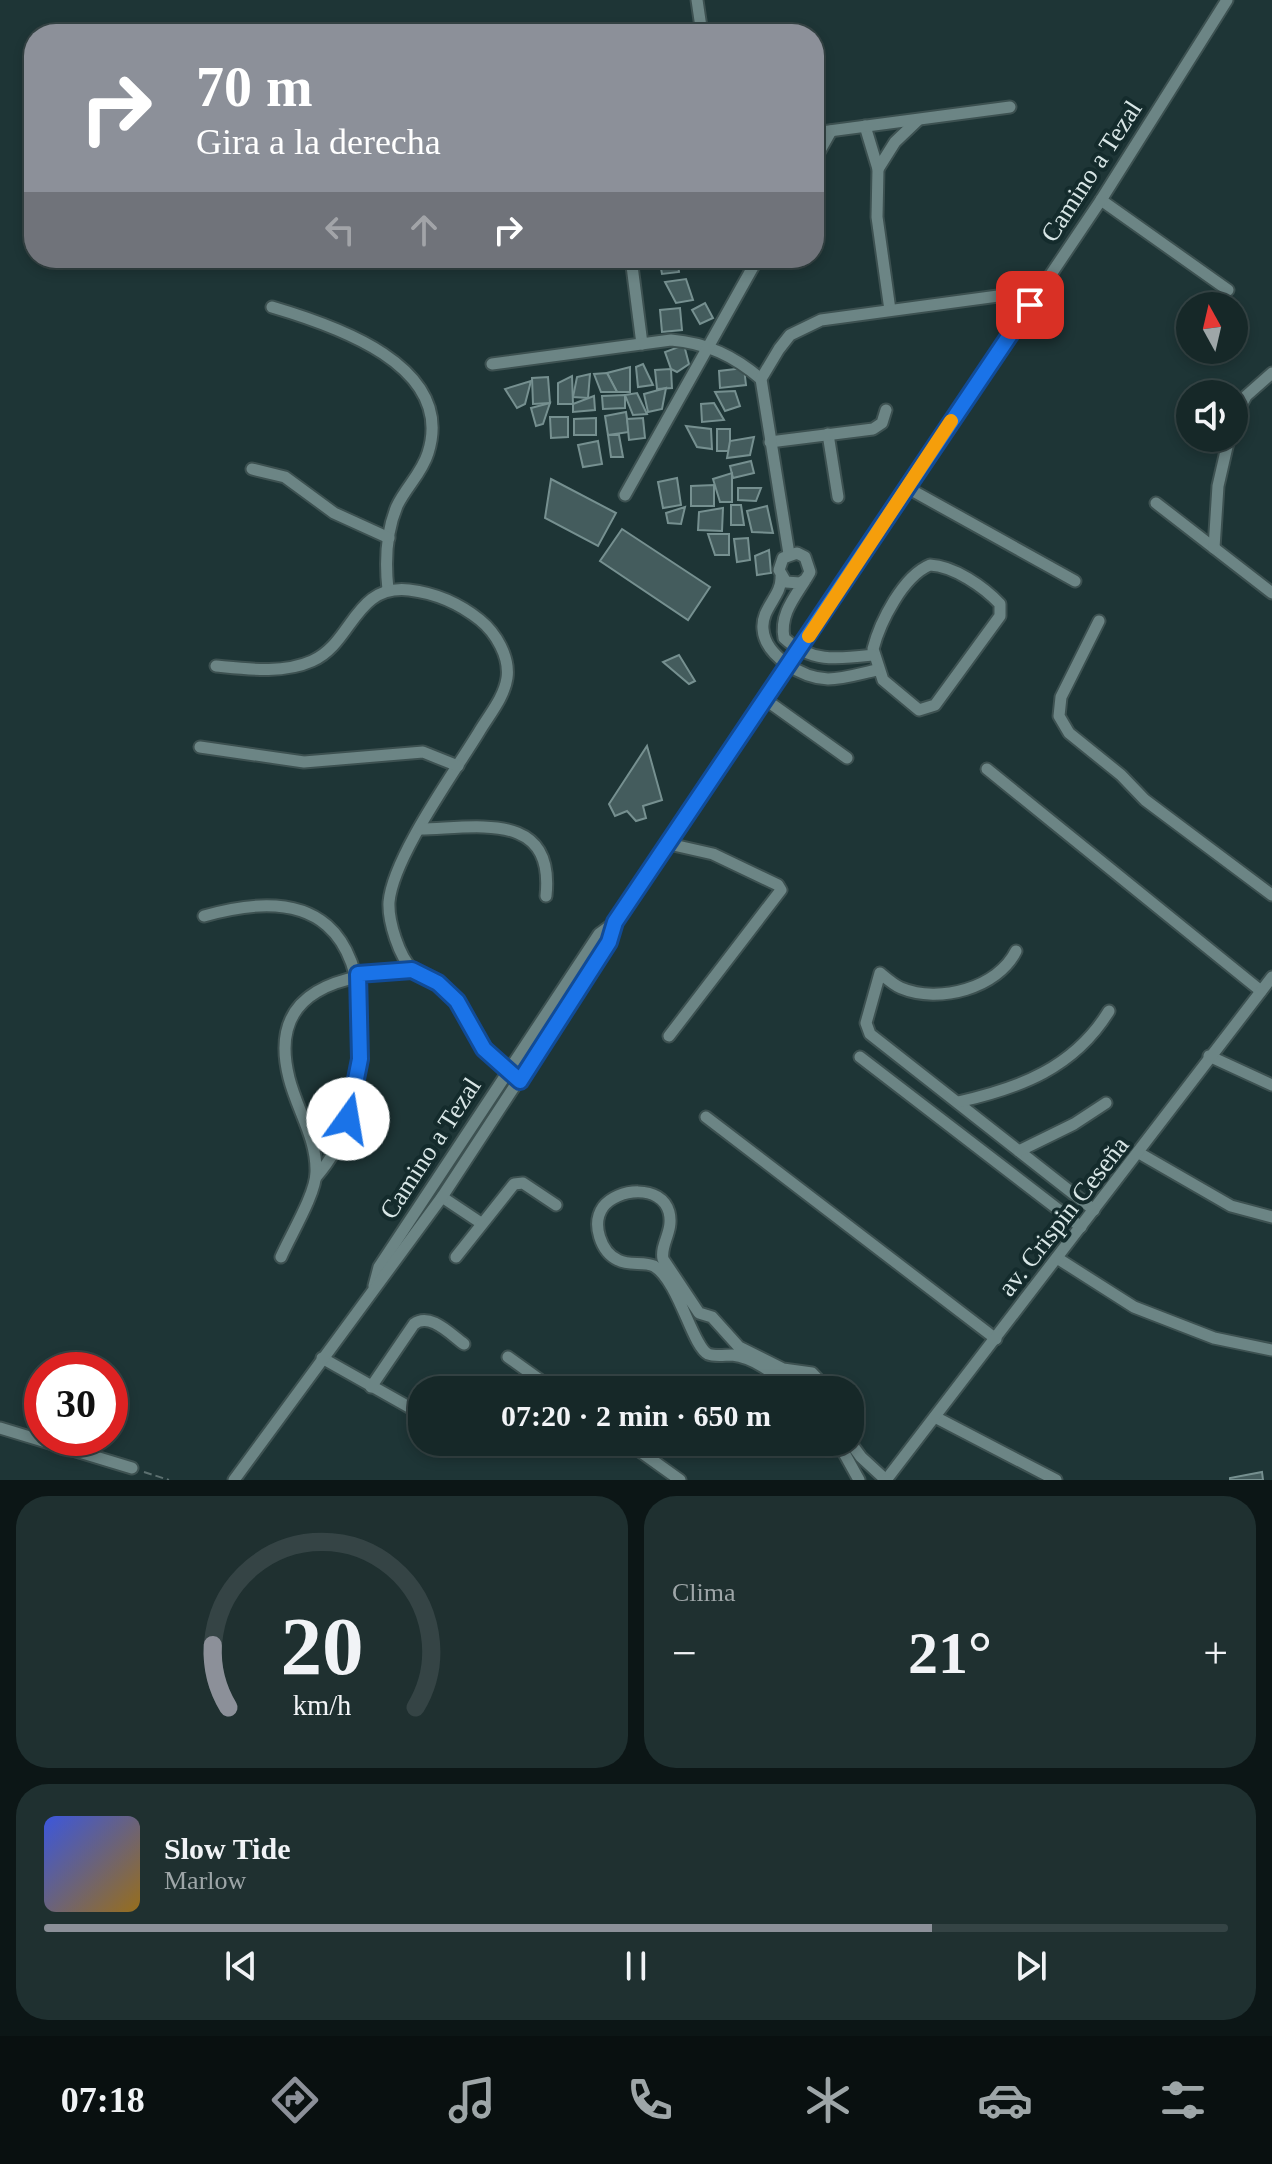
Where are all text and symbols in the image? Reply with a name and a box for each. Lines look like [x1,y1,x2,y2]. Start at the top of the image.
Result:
icon: right [64,56,168,160]
text: 70 m [196,56,313,118]
street label: Camino a Tezal [1035,95,1148,247]
text: Gira a la derecha [196,122,441,162]
icon: left [318,208,362,252]
icon: ahead [402,208,446,252]
icon: right [486,208,530,252]
pin [996,271,1064,339]
icon: arrive [1008,283,1052,327]
north arrow [1176,292,1248,364]
map controls [1176,292,1248,452]
button: sound [1176,380,1248,452]
street label: Camino a Tezal [374,1072,487,1224]
position arrow [306,1077,390,1161]
street label: av. Crispin Ceseña [992,1131,1135,1302]
speed limit sign: 30 [24,1352,128,1456]
text: 07:20 · 2 min · 650 m [501,1399,771,1432]
text: Clima [672,1578,736,1607]
text: 20 [280,1600,364,1692]
text: 21° [908,1620,992,1686]
text: − [672,1629,697,1678]
text: + [1203,1629,1228,1678]
text: km/h [293,1690,351,1721]
text: Slow Tide [164,1832,290,1865]
text: Marlow [164,1866,246,1895]
icon: previous [219,1944,263,1988]
icon: pause [614,1944,658,1988]
icon: next [1009,1944,1053,1988]
icon: directions [267,2072,323,2128]
icon: music [444,2072,500,2128]
icon: phone [622,2072,678,2128]
icon: climate [800,2072,856,2128]
icon: car [977,2072,1033,2128]
icon: filters [1155,2072,1211,2128]
text: 07:18 [61,2080,145,2120]

